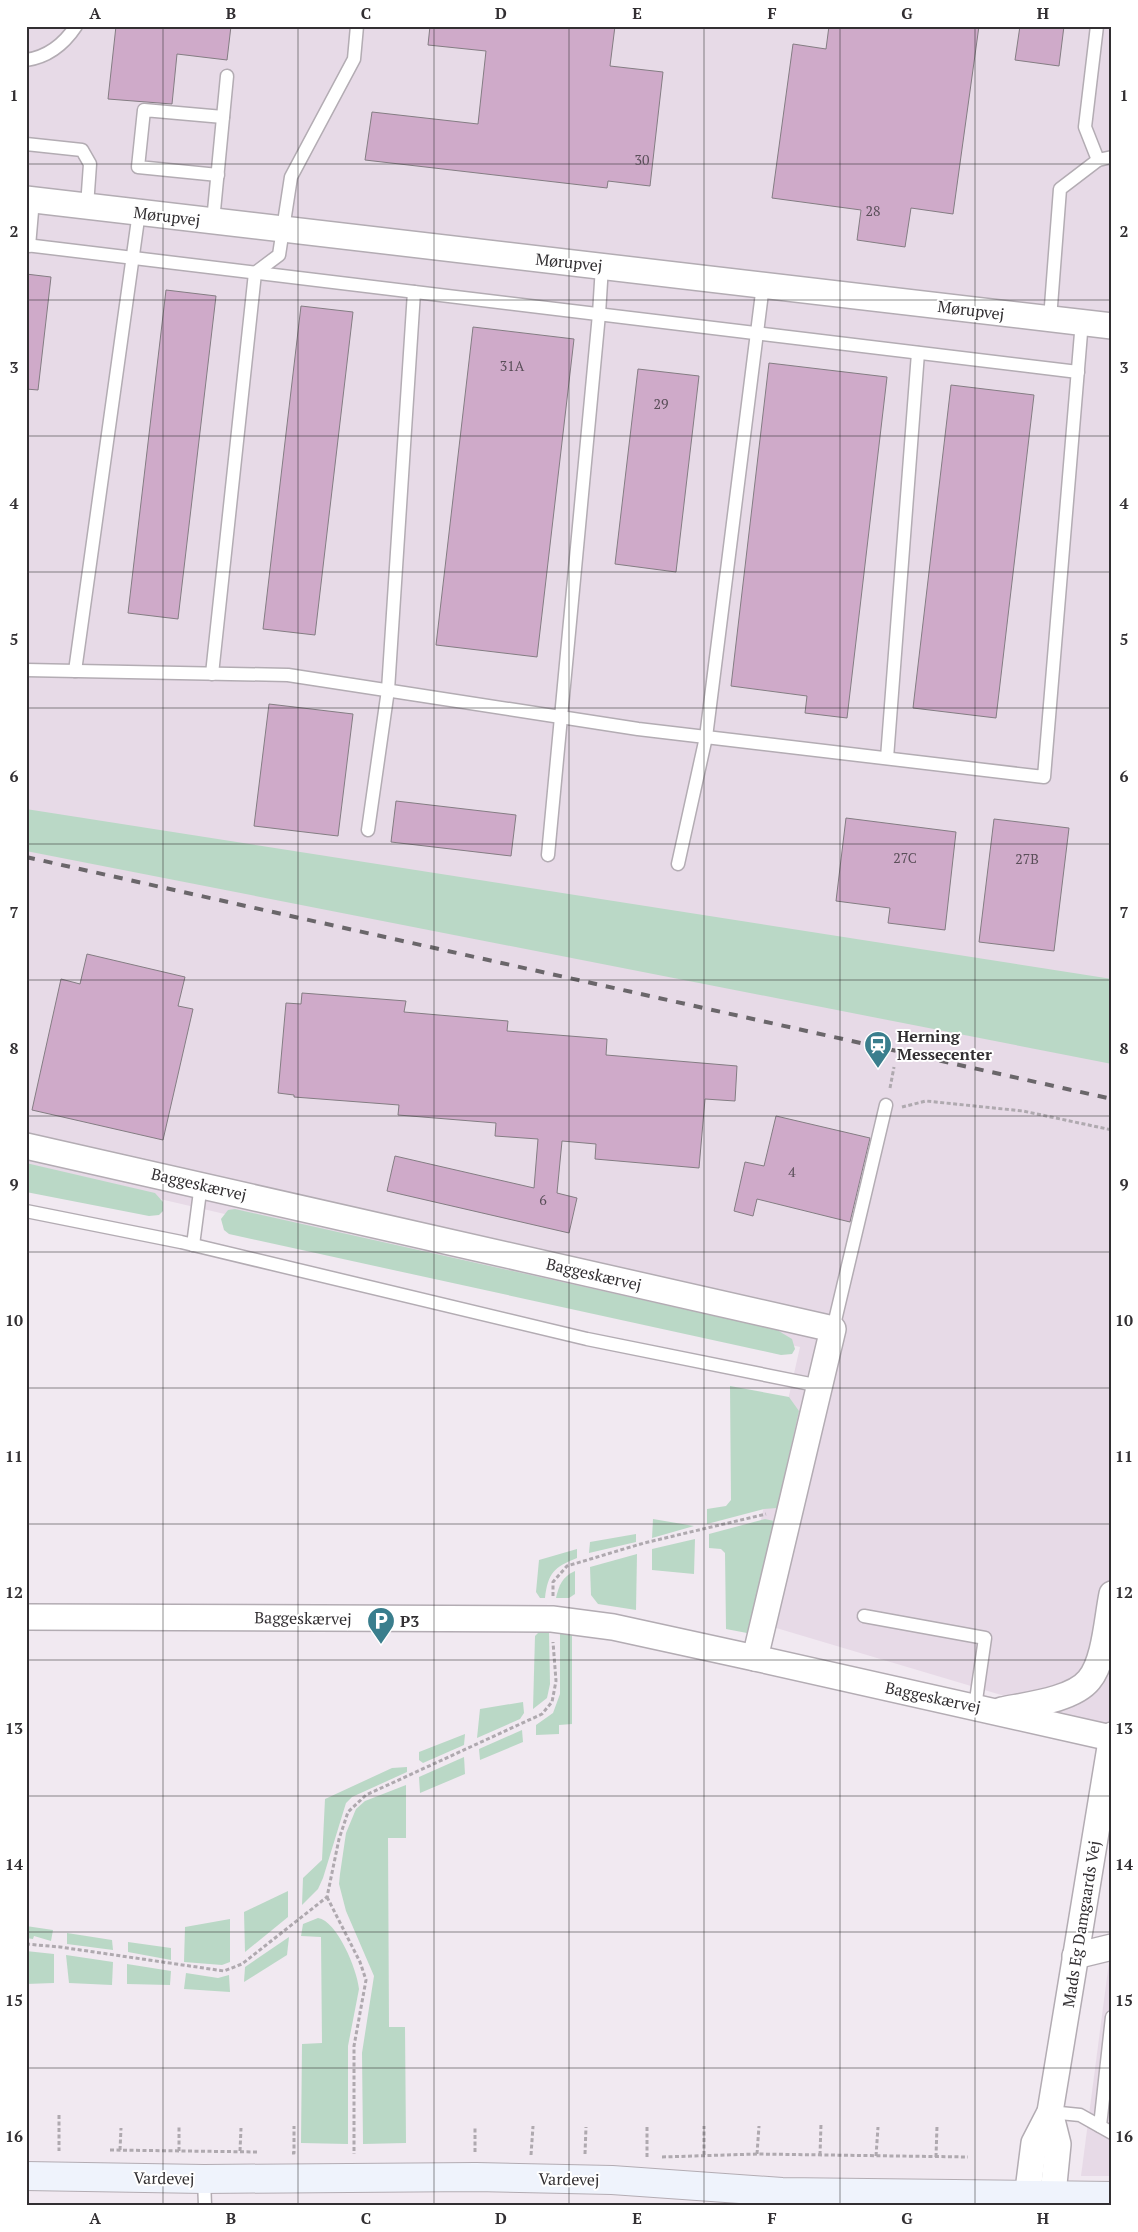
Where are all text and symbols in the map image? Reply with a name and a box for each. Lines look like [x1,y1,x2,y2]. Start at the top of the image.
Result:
text: A [89,2,101,24]
text: B [226,2,236,24]
text: C [361,2,371,24]
text: D [495,2,507,24]
text: E [632,2,642,24]
text: F [767,2,777,24]
text: G [901,2,913,24]
text: H [1037,2,1049,24]
text: 1 [9,84,19,106]
text: 1 [1119,84,1129,106]
house number: 30 [635,150,649,169]
street label: Mørupvej [132,201,202,231]
house number: 28 [866,201,880,220]
text: 2 [9,220,19,242]
text: 2 [1119,220,1129,242]
street label: Mørupvej [534,248,604,276]
street label: Mørupvej [936,295,1006,325]
text: 3 [9,356,19,378]
house number: 31A [500,356,525,375]
text: 3 [1119,356,1129,378]
house number: 29 [654,394,668,413]
text: 4 [9,492,19,514]
text: 4 [1119,492,1129,514]
text: 5 [9,628,19,650]
text: 5 [1119,628,1129,650]
text: 6 [9,765,19,787]
text: 6 [1119,765,1129,787]
house number: 27C [893,848,917,867]
house number: 27B [1015,849,1039,868]
text: 7 [9,901,19,923]
text: 7 [1119,901,1129,923]
place label: Herning Messecenter [897,1025,992,1065]
station icon: Herning Messecenter [863,1030,893,1069]
text: 8 [9,1037,19,1059]
text: 8 [1119,1037,1129,1059]
street label: Baggeskærvej [149,1162,249,1206]
house number: 4 [788,1162,796,1181]
text: 9 [9,1173,19,1195]
text: 9 [1119,1173,1129,1195]
house number: 6 [539,1190,547,1209]
street label: Baggeskærvej [544,1252,644,1296]
text: 10 [5,1309,23,1331]
text: 10 [1115,1309,1133,1331]
text: 11 [5,1445,23,1467]
text: 11 [1115,1445,1133,1467]
text: 12 [5,1581,23,1603]
text: 12 [1115,1581,1133,1603]
street label: Baggeskærvej [254,1606,352,1630]
parking icon: P3 [366,1606,396,1645]
place label: P3 [400,1610,419,1632]
street label: Baggeskærvej [883,1676,983,1718]
text: 13 [5,1717,23,1739]
text: 13 [1115,1717,1133,1739]
street label: Mads Eg Damgaards Vej [1057,1839,1105,2009]
text: 14 [5,1853,23,1875]
text: 14 [1115,1853,1133,1875]
text: 15 [5,1989,23,2011]
text: 15 [1115,1989,1133,2011]
text: 16 [5,2125,23,2147]
text: 16 [1115,2125,1133,2147]
street label: Vardevej [133,2166,195,2190]
street label: Vardevej [538,2167,600,2191]
text: A [89,2207,101,2229]
text: B [226,2207,236,2229]
text: C [361,2207,371,2229]
text: D [495,2207,507,2229]
text: E [632,2207,642,2229]
text: F [767,2207,777,2229]
text: G [901,2207,913,2229]
text: H [1037,2207,1049,2229]

